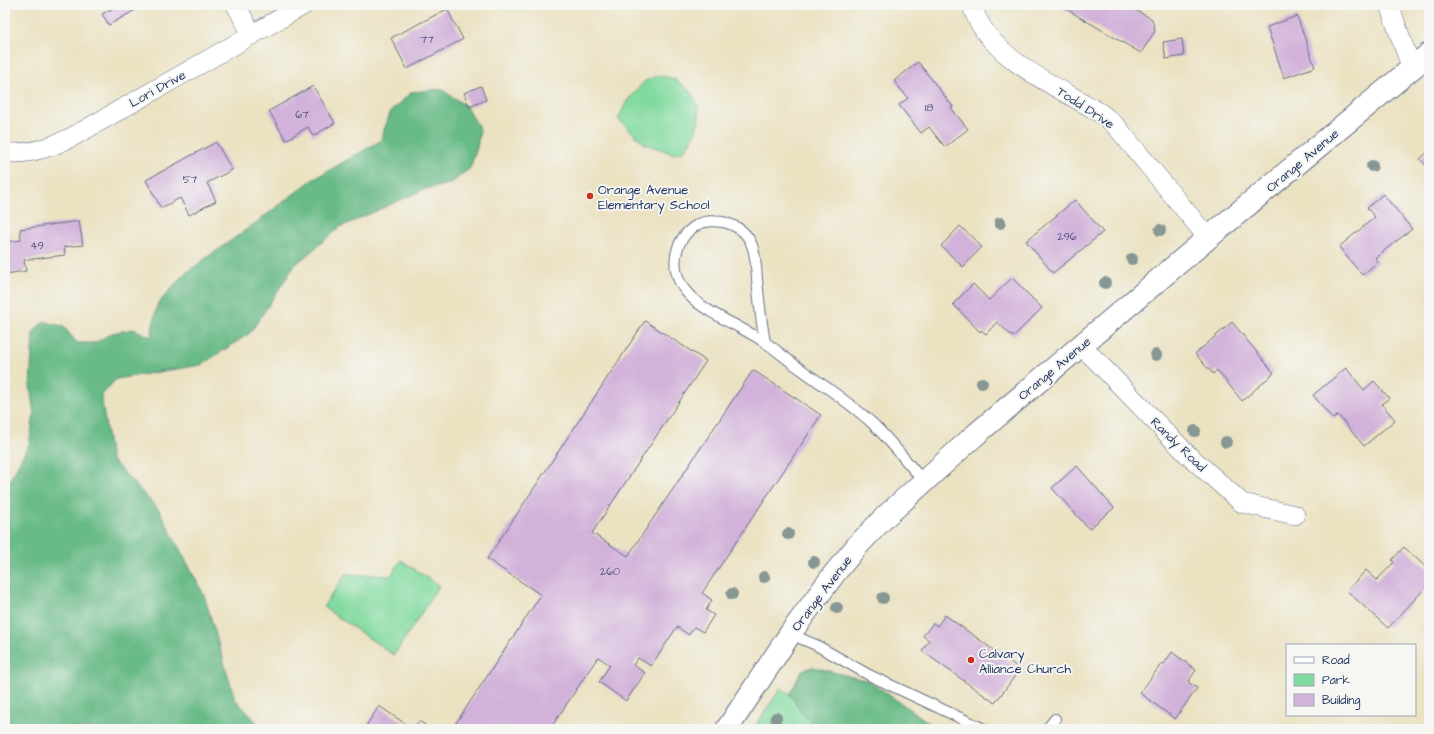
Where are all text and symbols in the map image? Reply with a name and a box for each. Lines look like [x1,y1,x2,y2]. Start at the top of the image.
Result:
house number: 77 [420,32,434,47]
street label: Lori Drive [126,66,189,112]
street label: Todd Drive [1053,83,1118,133]
house number: 18 [925,100,933,115]
house number: 67 [295,107,309,122]
street label: Orange Avenue [1262,125,1344,197]
house number: 57 [183,172,198,187]
place label: Orange Avenue Elementary School [598,181,710,215]
marker: Orange Avenue Elementary School [585,191,595,201]
house number: 296 [1057,229,1077,244]
house number: 49 [30,238,44,253]
street label: Orange Avenue [1014,333,1096,405]
street label: Randy Road [1146,413,1210,477]
street label: Orange Avenue [787,552,857,636]
house number: 260 [600,564,620,579]
legend [1286,644,1416,716]
place label: Calvary Alliance Church [979,645,1072,678]
text: Road [1322,652,1350,669]
marker: Calvary Alliance Church [966,655,976,665]
text: Park [1322,672,1350,689]
text: Building [1322,692,1360,710]

